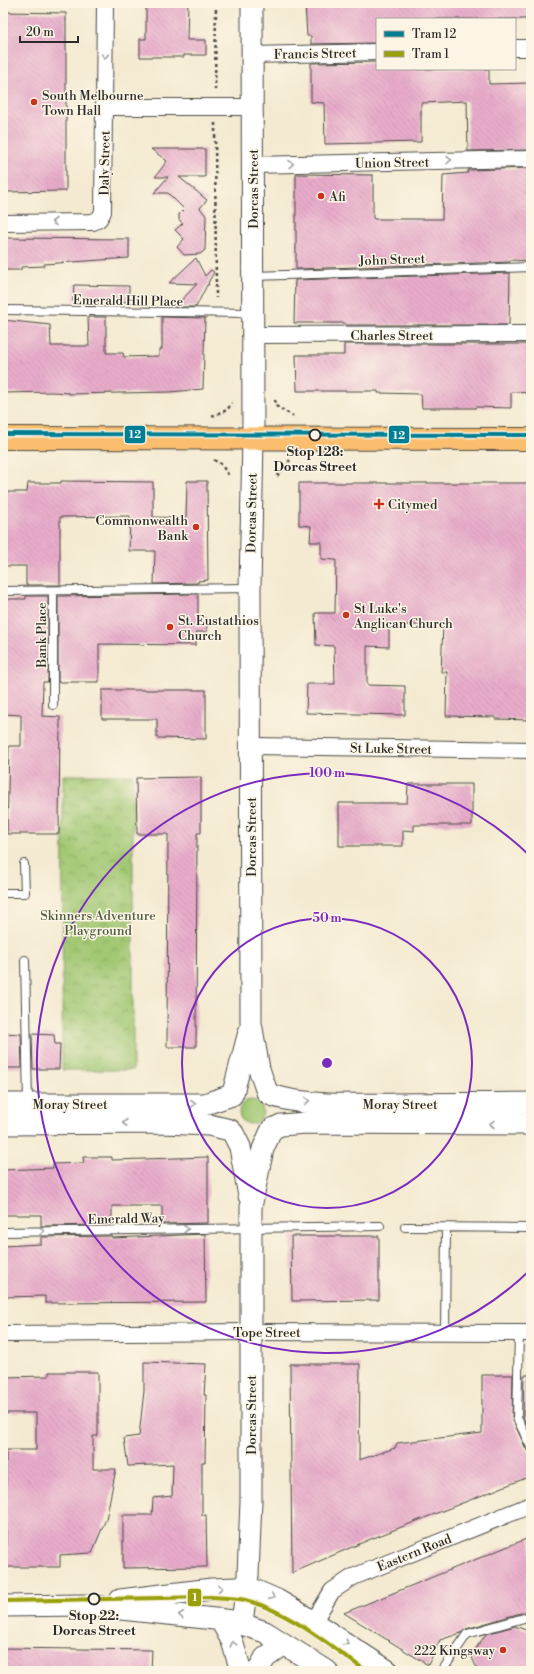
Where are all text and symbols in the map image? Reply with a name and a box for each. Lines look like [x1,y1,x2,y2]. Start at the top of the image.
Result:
scale bar [20,18,78,44]
legend [376,18,516,70]
text: 20 m [26,25,54,40]
text: Tram 12 [412,27,457,42]
street label: Francis Street [273,45,357,63]
text: Tram 1 [412,47,450,62]
one-way arrow [101,53,109,59]
place label: South Melbourne Town Hall [42,88,144,119]
marker: South Melbourne Town Hall [29,97,39,107]
street label: Daly Street [96,130,114,196]
street label: Dorcas Street [246,149,262,229]
street label: Union Street [355,154,430,172]
one-way arrow [446,156,452,165]
one-way arrow [288,160,294,168]
place label: Afi [328,189,346,205]
marker: Afi [316,191,326,201]
one-way arrow [51,218,57,227]
street label: John Street [358,251,426,269]
street label: Emerald Hill Place [73,292,184,310]
street label: Charles Street [351,328,434,344]
line badge: 12 [124,425,146,444]
line badge: 12 [388,425,410,444]
text: 12 [129,428,141,442]
marker: Stop 128: Dorcas Street [308,428,322,442]
text: 12 [393,429,405,443]
place label: Stop 128: Dorcas Street [273,444,357,475]
street label: Dorcas Street [243,473,261,553]
place label: Citymed [388,497,438,513]
marker: Citymed [373,498,385,510]
place label: Commonwealth Bank [96,513,189,544]
marker: Commonwealth Bank [191,522,201,532]
place label: St Luke's Anglican Church [353,601,453,632]
street label: Bank Place [34,602,50,669]
marker: St Luke's Anglican Church [341,610,351,620]
place label: St. Eustathios Church [178,613,259,644]
marker: St. Eustathios Church [165,622,175,632]
street label: St Luke Street [350,740,433,758]
text: 100 m [309,766,345,781]
street label: Dorcas Street [244,797,260,877]
park label: Skinners Adventure Playground [40,908,156,939]
text: 50 m [312,911,342,926]
centre of rings [320,1056,334,1070]
street label: Moray Street [32,1097,108,1113]
one-way arrow [304,1097,310,1106]
street label: Moray Street [362,1097,438,1113]
one-way arrow [190,1100,196,1108]
one-way arrow [122,1119,128,1127]
one-way arrow [489,1120,495,1128]
street label: Emerald Way [88,1210,165,1228]
one-way arrow [183,1225,189,1233]
one-way arrow [39,1227,45,1235]
street label: Tope Street [233,1325,301,1341]
street label: Dorcas Street [244,1375,260,1455]
street label: Eastern Road [375,1531,454,1575]
one-way arrow [217,1584,223,1593]
line badge: 1 [187,1588,202,1607]
text: 1 [192,1591,198,1605]
marker: Stop 22: Dorcas Street [87,1592,101,1606]
one-way arrow [269,1593,276,1601]
place label: Stop 22: Dorcas Street [52,1608,136,1639]
one-way arrow [178,1610,184,1619]
one-way arrow [342,1638,349,1646]
one-way arrow [229,1641,238,1648]
place label: 222 Kingsway [414,1643,496,1659]
marker: 222 Kingsway [498,1645,508,1655]

